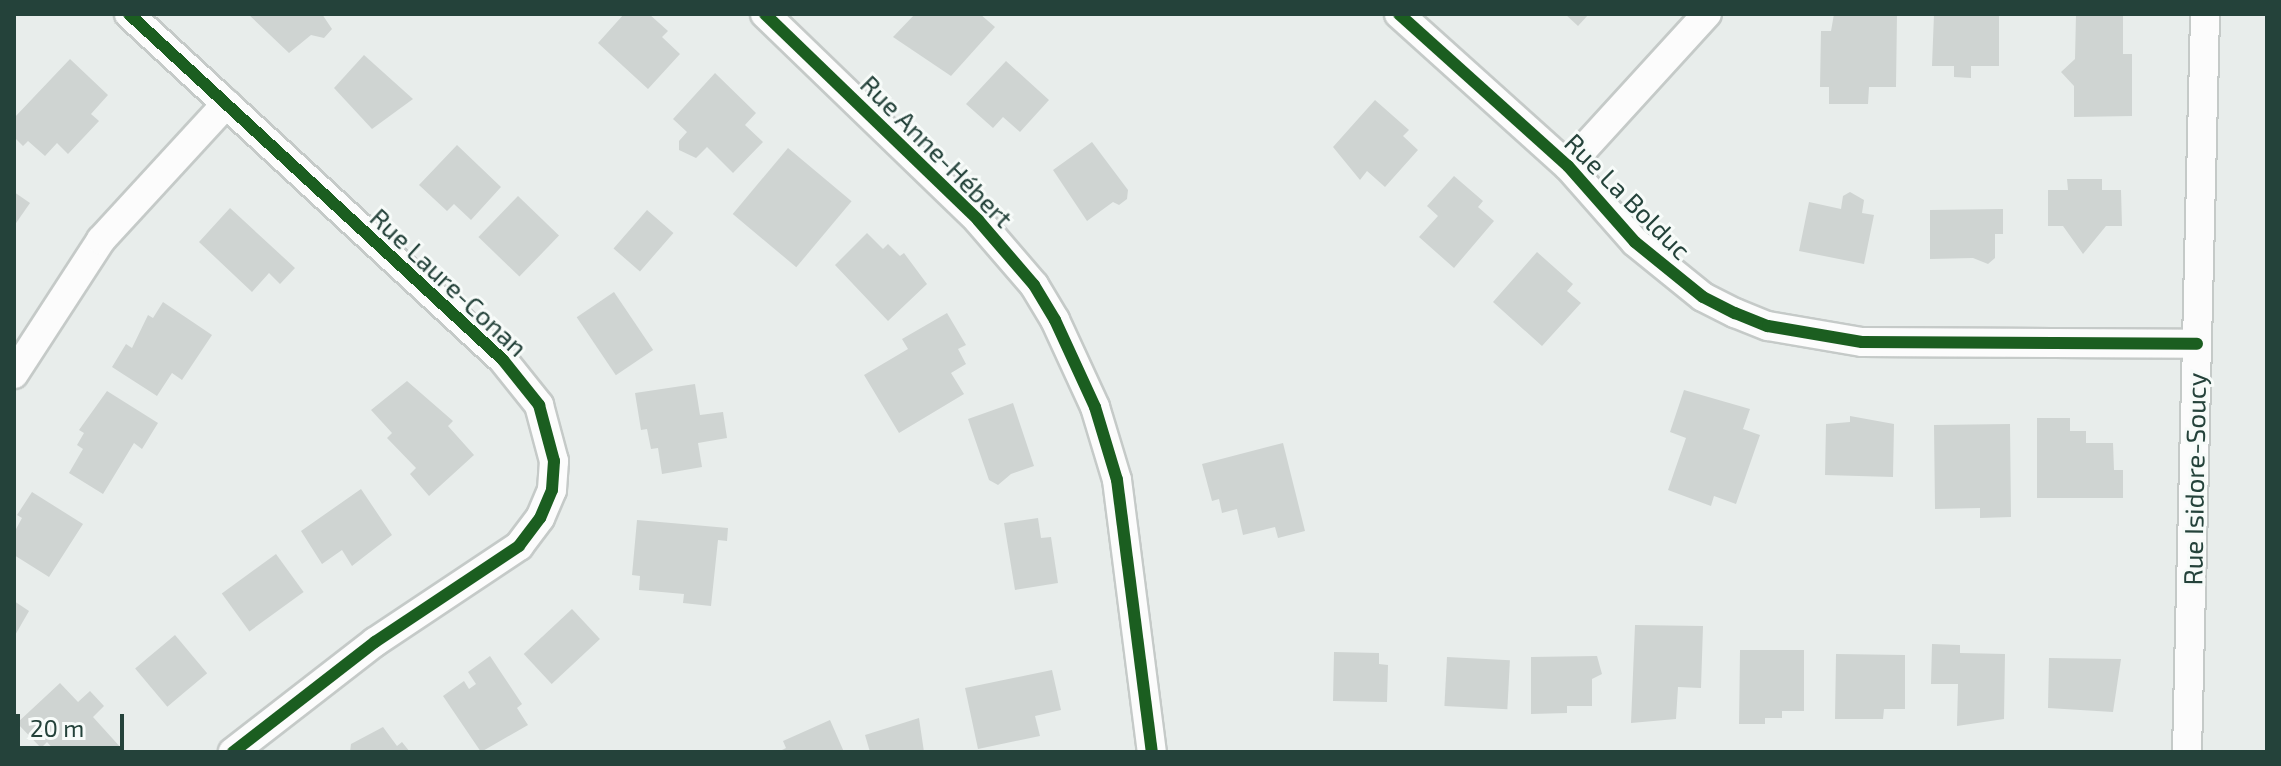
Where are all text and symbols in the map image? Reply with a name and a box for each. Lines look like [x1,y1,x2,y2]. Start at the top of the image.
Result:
street label: Rue Anne-Hébert [854,68,1020,234]
street label: Rue La Bolduc [1559,127,1697,265]
street label: Rue Laure-Conan [364,201,534,363]
street label: Rue Isidore-Soucy [2177,372,2211,586]
scale bar [20,698,128,748]
text: 20 m [30,713,84,742]

